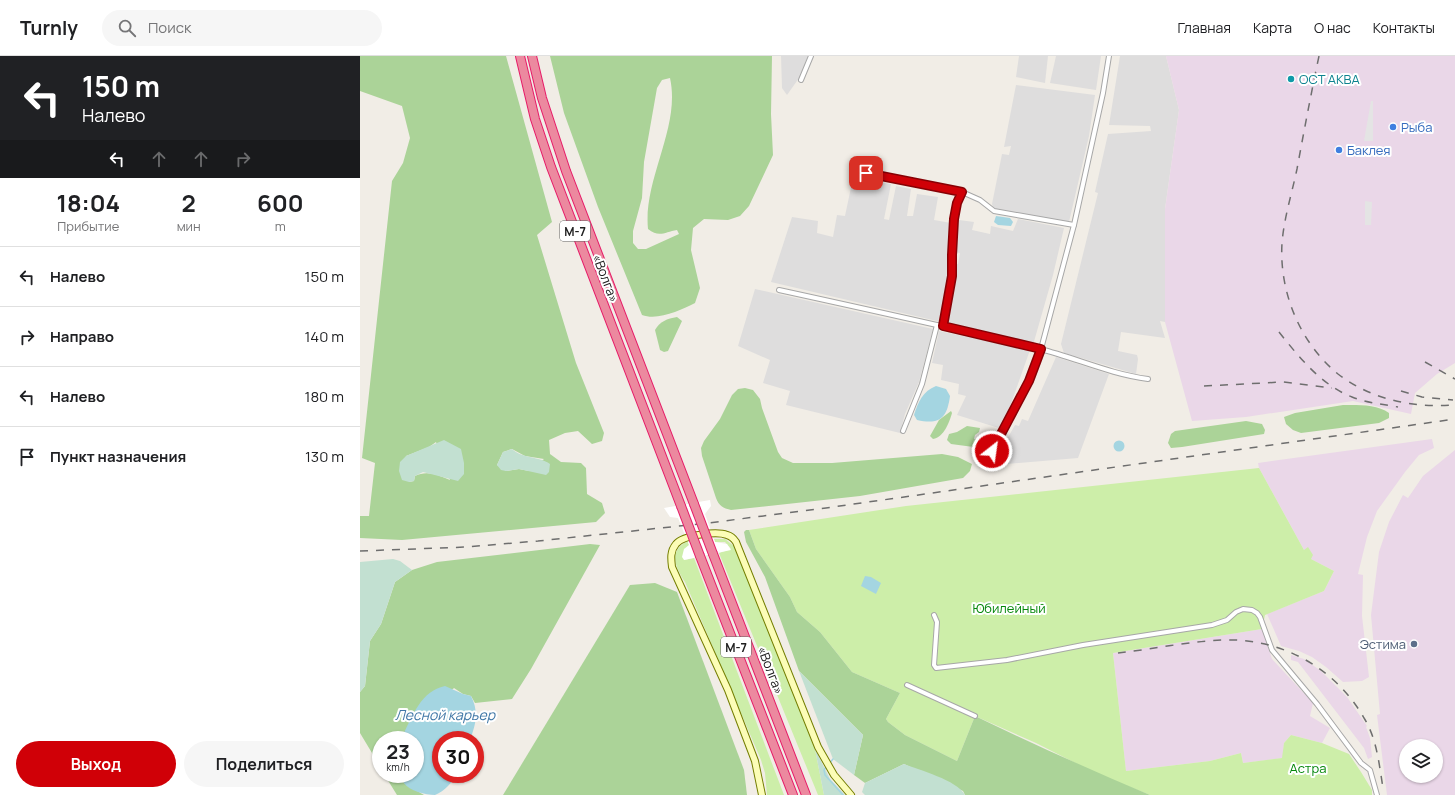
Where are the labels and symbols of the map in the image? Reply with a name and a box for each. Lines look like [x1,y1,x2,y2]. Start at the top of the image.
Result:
place label: ОСТ АКВА [1299,70,1360,88]
marker: ОСТ АКВА [1286,74,1296,84]
place label: Рыба [1401,118,1432,136]
marker: Рыба [1388,122,1398,132]
place label: Баклея [1347,141,1391,159]
marker: Баклея [1334,145,1344,155]
pin [849,156,883,190]
road number: М-7 [560,221,590,241]
street label: «Волга» [589,251,623,305]
position arrow [971,430,1013,472]
park label: Юбилейный [972,599,1046,617]
place label: Эстима [1360,635,1406,653]
road number: М-7 [721,637,751,657]
marker: Эстима [1409,639,1419,649]
street label: «Волга» [754,643,788,697]
water label: Лесной карьер [395,705,496,724]
speed limit sign: 30 [432,731,484,783]
park label: Астра [1290,759,1326,777]

